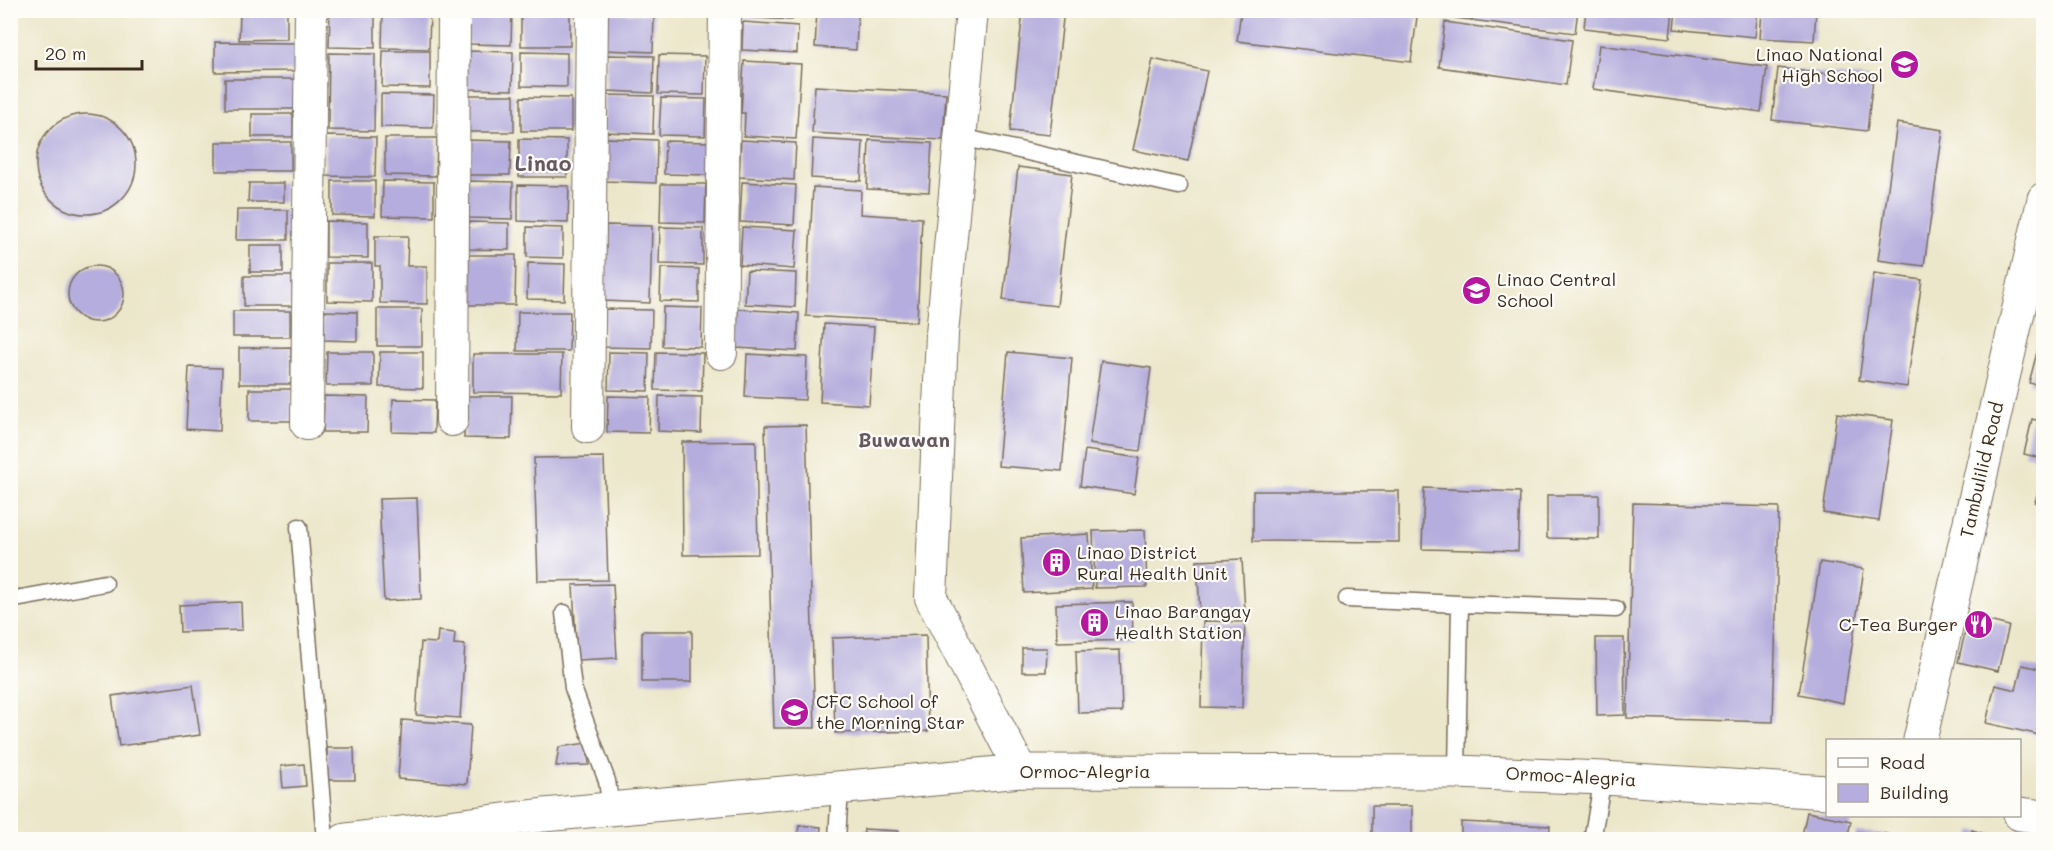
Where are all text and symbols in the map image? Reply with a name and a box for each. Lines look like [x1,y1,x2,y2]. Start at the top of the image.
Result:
scale bar [36,33,142,71]
text: 20 m [45,41,86,65]
place label: Linao National High School [1756,42,1883,87]
school or university icon: Linao National High School [1888,49,1920,81]
district label: Linao [515,149,572,176]
place label: Linao Central School [1497,267,1616,312]
school or university icon: Linao Central School [1460,274,1492,306]
street label: Tambulilid Road [1954,399,2008,540]
district label: Buwawan [858,426,950,452]
place label: Linao District Rural Health Unit [1077,540,1228,585]
building icon: Linao District Rural Health Unit [1040,547,1072,579]
place label: Linao Barangay Health Station [1115,599,1251,644]
building icon: Linao Barangay Health Station [1078,606,1110,638]
restaurant icon: C-Tea Burger [1963,609,1995,641]
place label: C-Tea Burger [1839,612,1958,636]
place label: CFC School of the Morning Star [816,689,965,734]
school or university icon: CFC School of the Morning Star [779,696,811,728]
legend [1826,739,2021,817]
text: Road [1880,750,1925,774]
street label: Ormoc-Alegria [1020,759,1150,783]
street label: Ormoc-Alegria [1505,761,1637,791]
text: Building [1880,780,1948,804]

